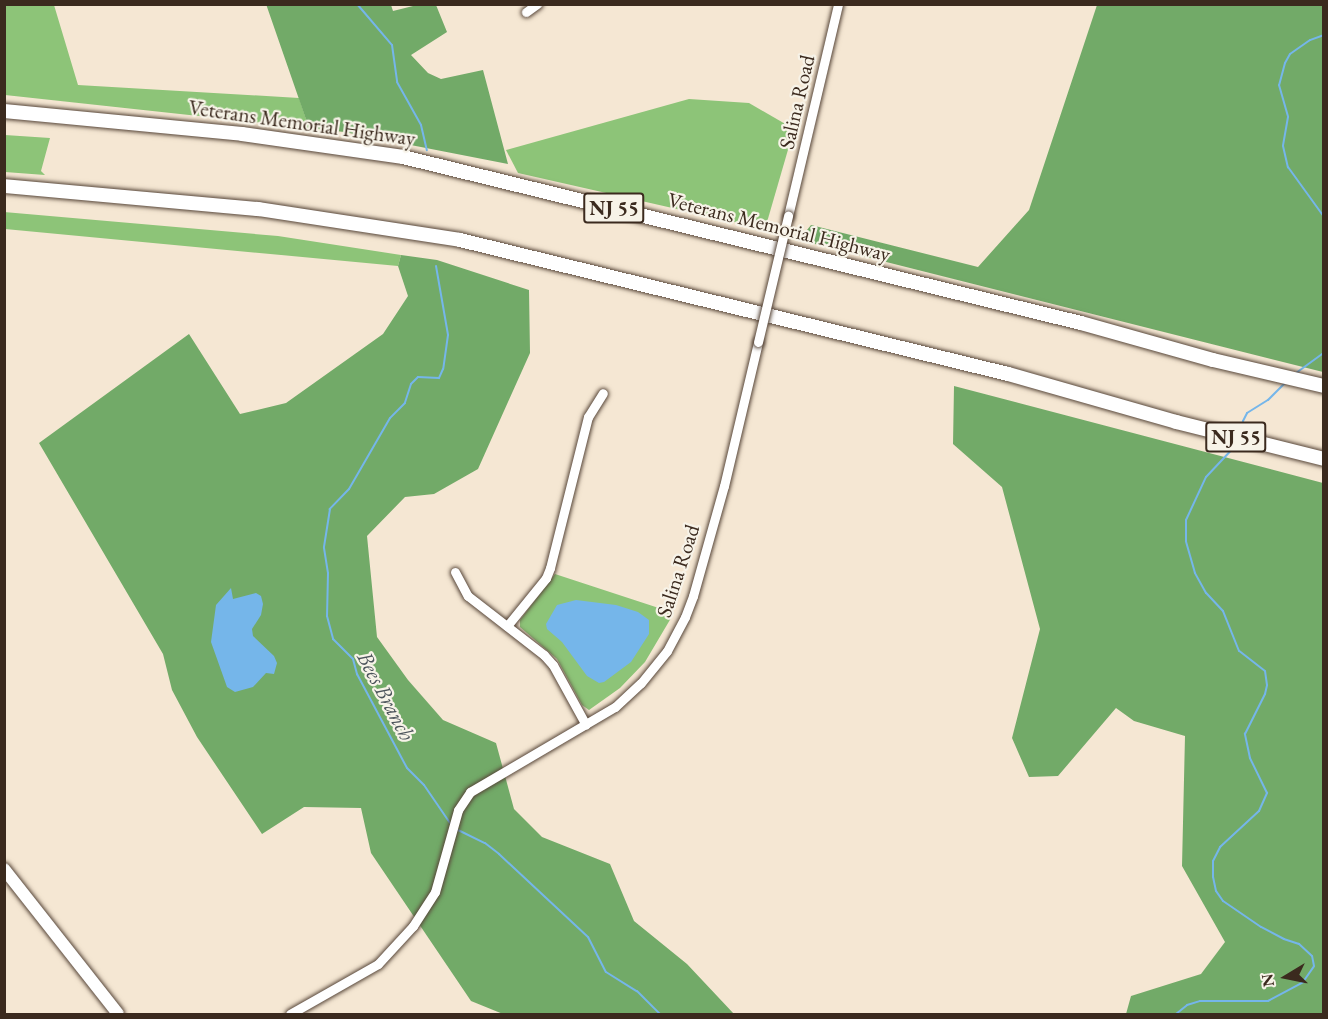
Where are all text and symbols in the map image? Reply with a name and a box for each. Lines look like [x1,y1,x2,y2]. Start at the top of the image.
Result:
street label: Salina Road [774,52,820,152]
street label: Veterans Memorial Highway [187,95,417,151]
street label: Veterans Memorial Highway [665,187,893,267]
road number: NJ 55 [582,191,646,225]
road number: NJ 55 [1204,420,1268,454]
street label: Salina Road [651,521,705,621]
water label: Bees Branch [352,647,420,745]
north arrow [1256,947,1316,1007]
text: N [1256,972,1279,988]

